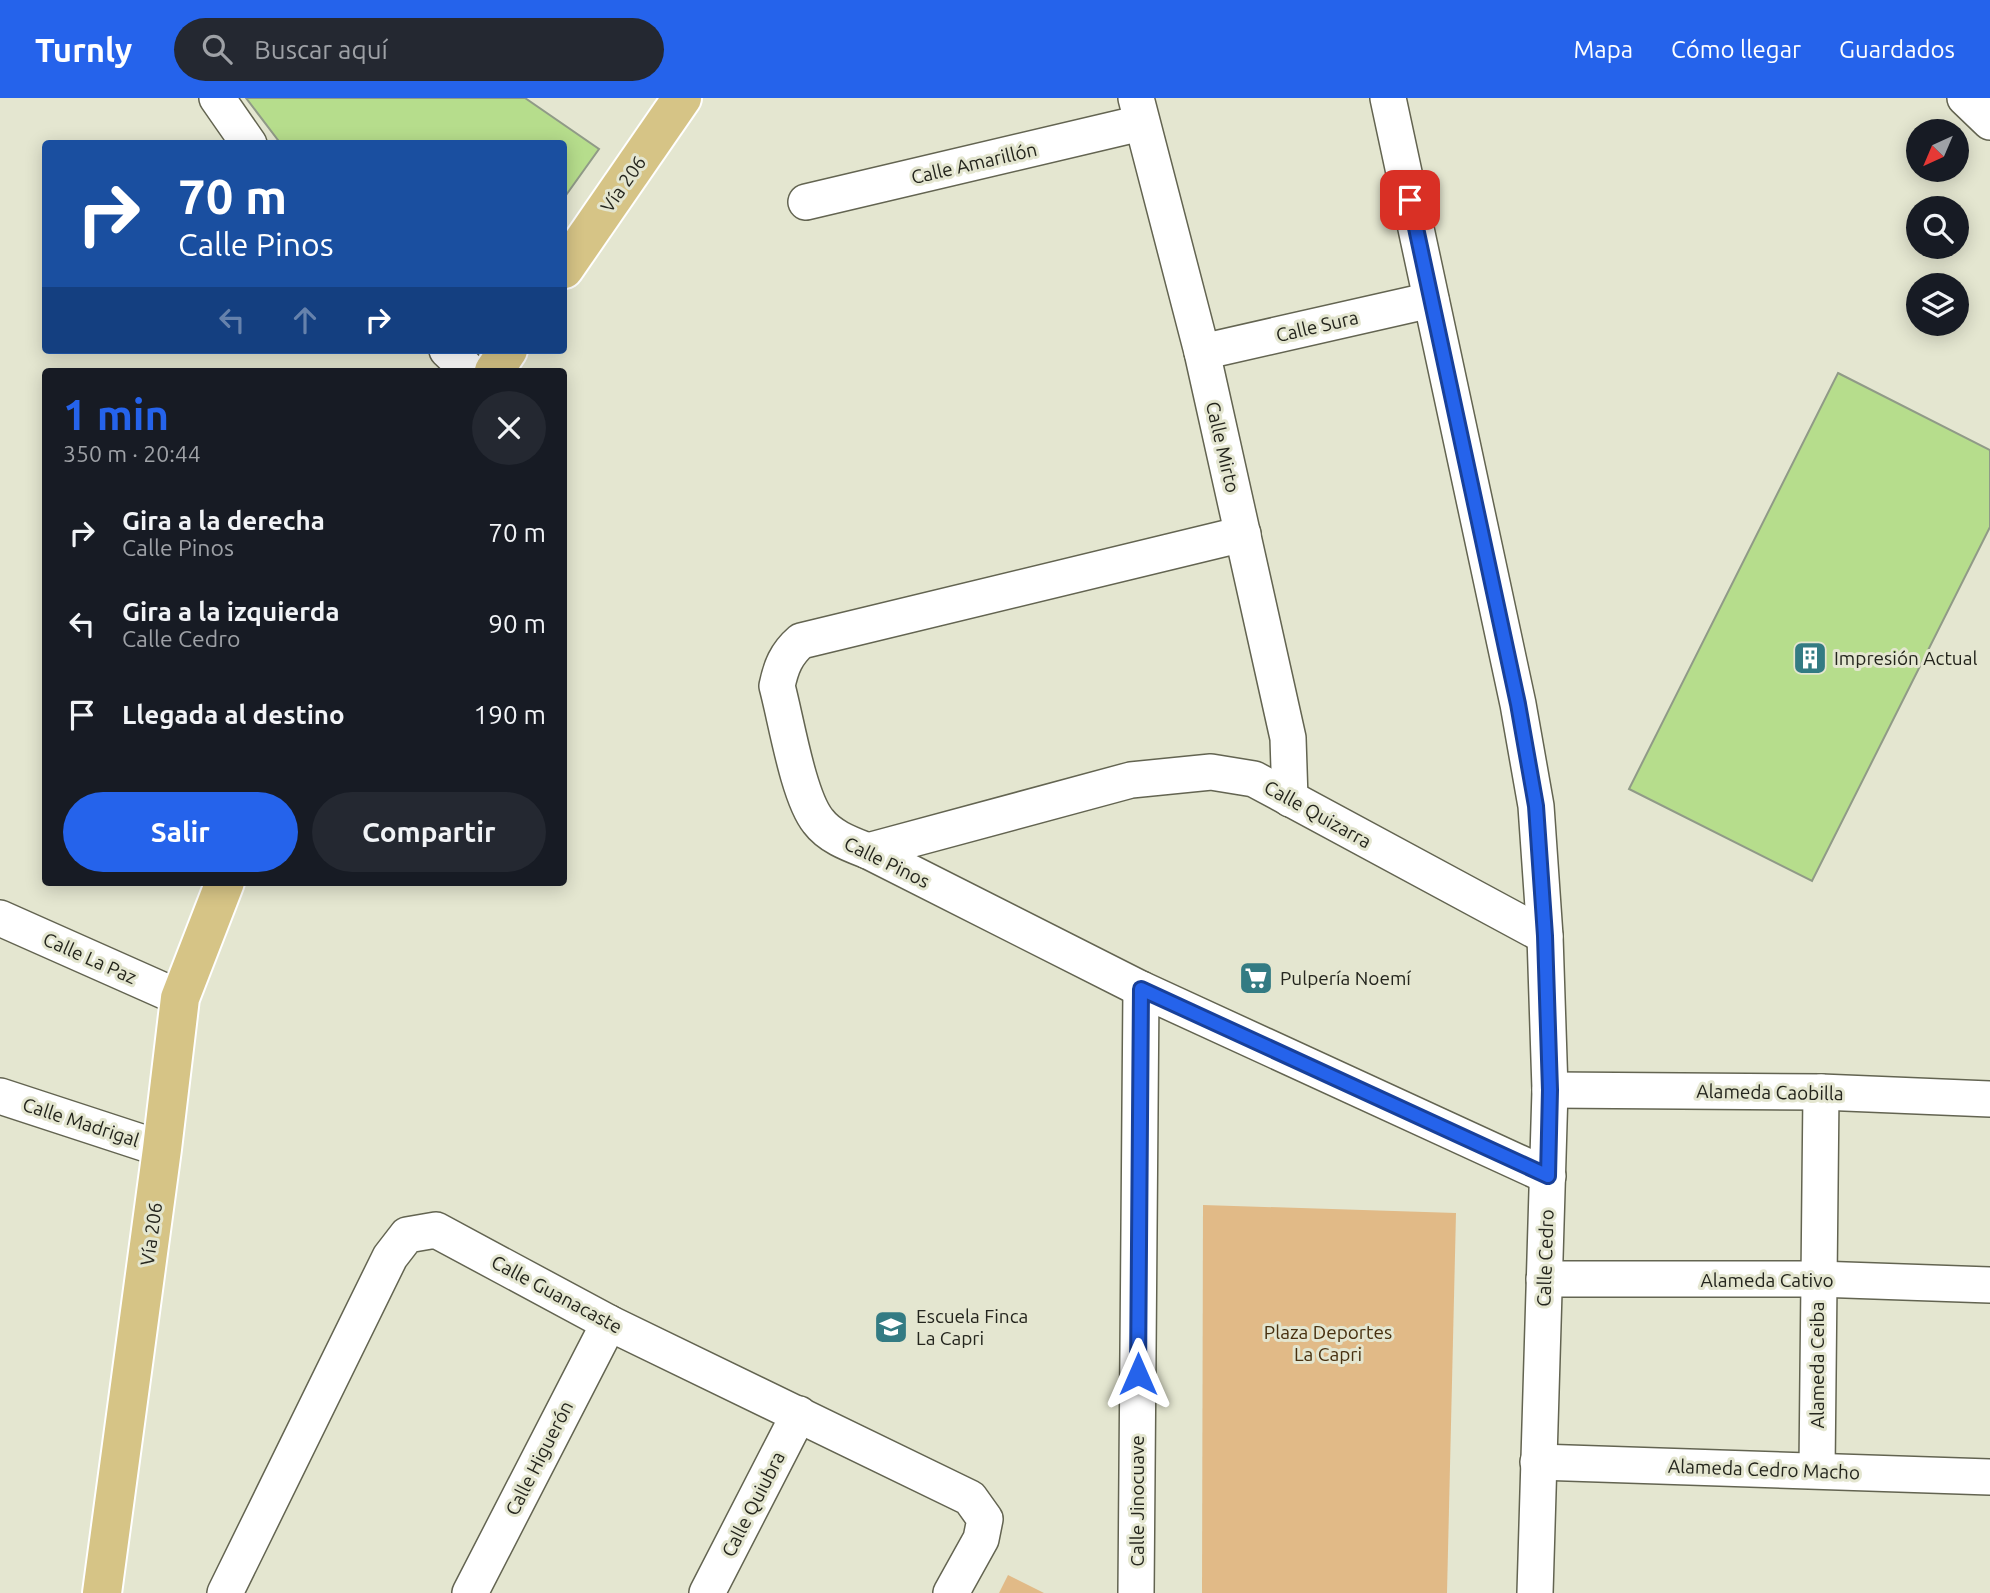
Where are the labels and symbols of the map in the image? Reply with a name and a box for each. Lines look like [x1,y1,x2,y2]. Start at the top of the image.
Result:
north arrow [1906,119,1969,182]
street label: Calle Amarillón [909,138,1039,188]
street label: Vía 206 [596,152,650,216]
pin [1380,170,1440,230]
street label: Calle Sura [1274,306,1360,346]
street label: Calle Mirto [1202,399,1244,495]
building icon: Impresión Actual [1791,639,1829,677]
place label: Impresión Actual [1834,647,1977,669]
street label: Calle Quizarra [1261,776,1375,852]
street label: Calle Pinos [841,832,933,892]
street label: Calle La Paz [40,928,140,988]
supermarket icon: Pulpería Noemí [1237,959,1275,997]
place label: Pulpería Noemí [1280,967,1411,989]
street label: Alameda Caobilla [1696,1080,1844,1104]
street label: Calle Madrigal [20,1093,142,1151]
street label: Vía 206 [136,1201,166,1267]
street label: Calle Cedro [1532,1209,1558,1307]
street label: Calle Guanacaste [488,1250,626,1338]
street label: Alameda Cativo [1700,1269,1834,1291]
street label: Alameda Ceiba [1806,1302,1828,1428]
place label: Escuela Finca La Capri [916,1305,1028,1349]
school or university icon: Escuela Finca La Capri [872,1308,910,1346]
park label: Plaza Deportes La Capri [1264,1321,1392,1365]
position arrow [1101,1337,1175,1411]
street label: Calle Higuerón [501,1397,577,1519]
street label: Calle Jinocuave [1126,1435,1148,1567]
street label: Calle Quiubra [717,1448,789,1560]
street label: Alameda Cedro Macho [1668,1455,1860,1483]

